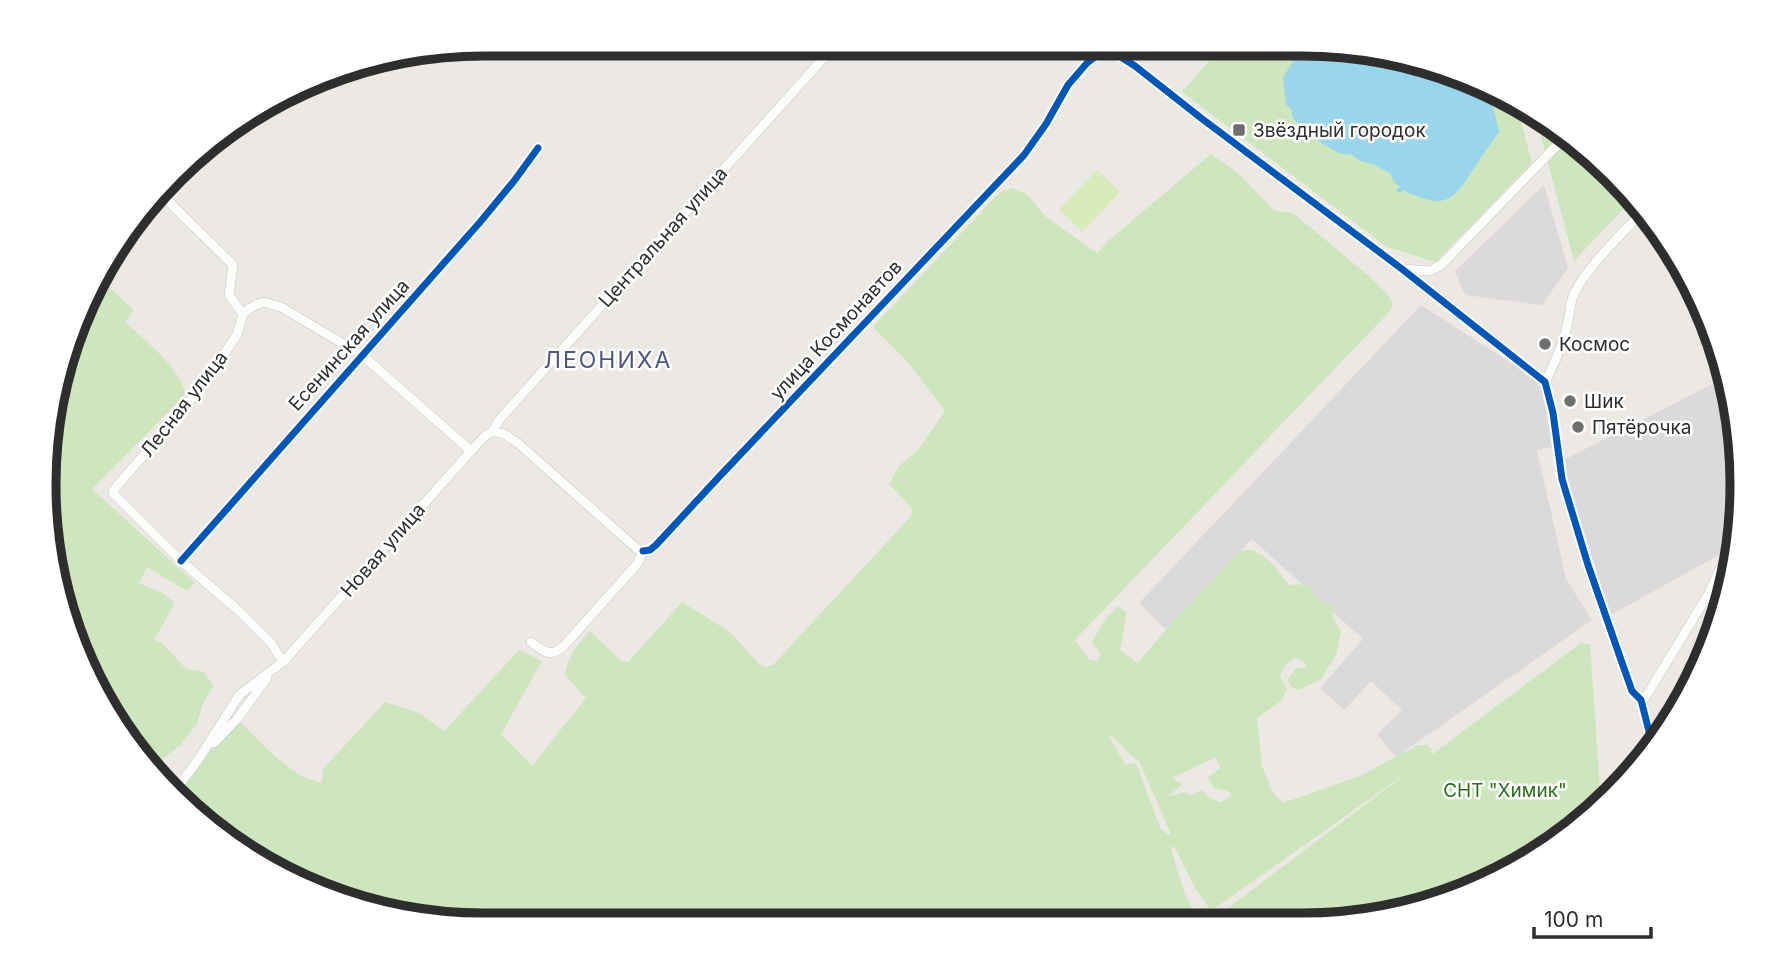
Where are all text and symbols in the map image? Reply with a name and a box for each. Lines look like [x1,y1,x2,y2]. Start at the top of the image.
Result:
place label: Звёздный городок [1253,119,1426,142]
marker: Звёздный городок [1231,122,1247,138]
street label: Центральная улица [594,162,732,312]
street label: улица Космонавтов [765,255,907,405]
street label: Есенинская улица [284,275,414,415]
place label: Космос [1559,333,1630,356]
marker: Космос [1537,336,1553,352]
district label: ЛЕОНИХА [544,346,672,374]
street label: Лесная улица [136,347,232,461]
place label: Шик [1584,390,1624,413]
marker: Шик [1562,393,1578,409]
place label: Пятёрочка [1592,416,1691,439]
marker: Пятёрочка [1570,419,1586,435]
street label: Новая улица [336,498,430,602]
park label: СНТ "Химик" [1443,779,1567,802]
scale bar [1534,895,1651,939]
text: 100 m [1544,907,1603,932]

